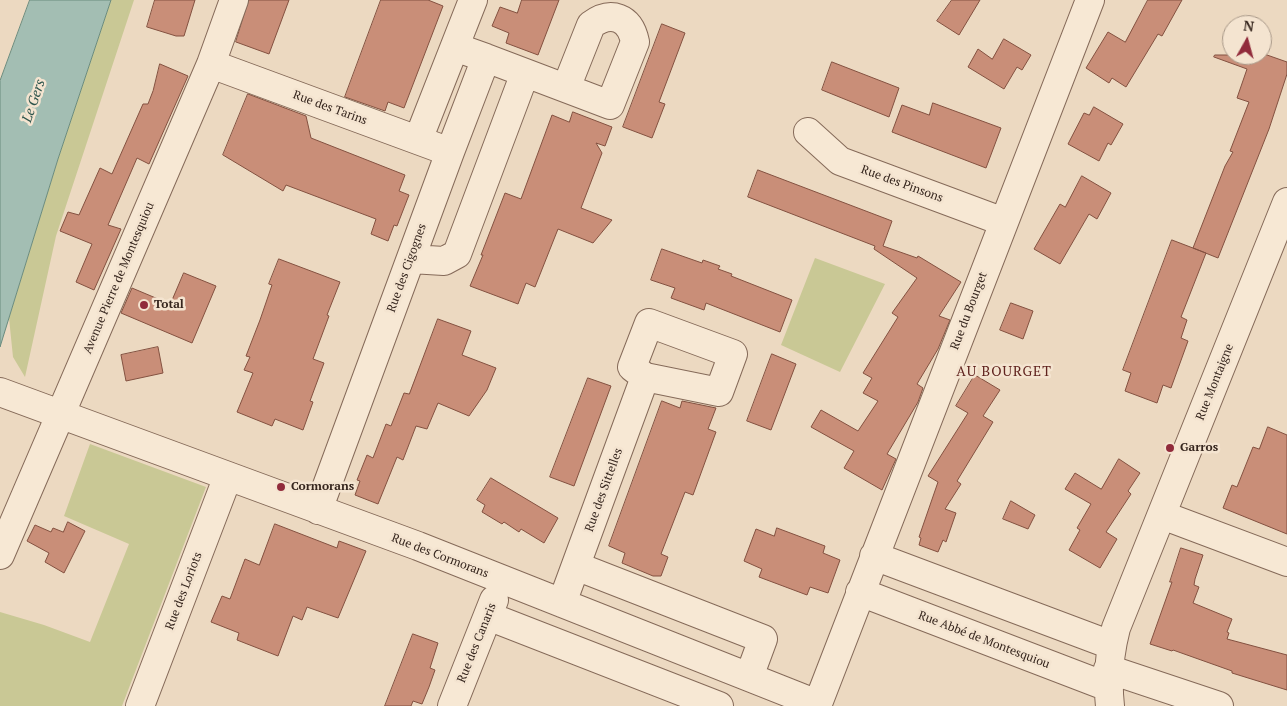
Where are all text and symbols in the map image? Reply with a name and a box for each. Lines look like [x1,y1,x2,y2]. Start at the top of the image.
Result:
north arrow [1222,15,1272,65]
text: N [1242,16,1255,36]
water label: Le Gers [19,77,49,125]
street label: Rue des Tarins [291,88,369,128]
street label: Rue des Pinsons [859,162,945,206]
street label: Avenue Pierre de Montesquiou [80,200,158,356]
street label: Rue des Cigognes [384,222,430,314]
street label: Rue du Bourget [948,270,990,352]
place label: Total [154,298,184,312]
marker: Total [138,299,150,311]
street label: Rue Montaigne [1193,342,1237,422]
district label: AU BOURGET [955,364,1053,380]
place label: Garros [1180,441,1218,455]
marker: Garros [1164,442,1176,454]
street label: Rue des Sittelles [582,446,626,534]
place label: Cormorans [291,480,354,494]
marker: Cormorans [275,481,287,493]
street label: Rue des Cormorans [389,531,491,581]
street label: Rue des Loriots [163,550,205,632]
street label: Rue des Canaris [454,601,500,685]
street label: Rue Abbé de Montesquiou [916,608,1052,672]

